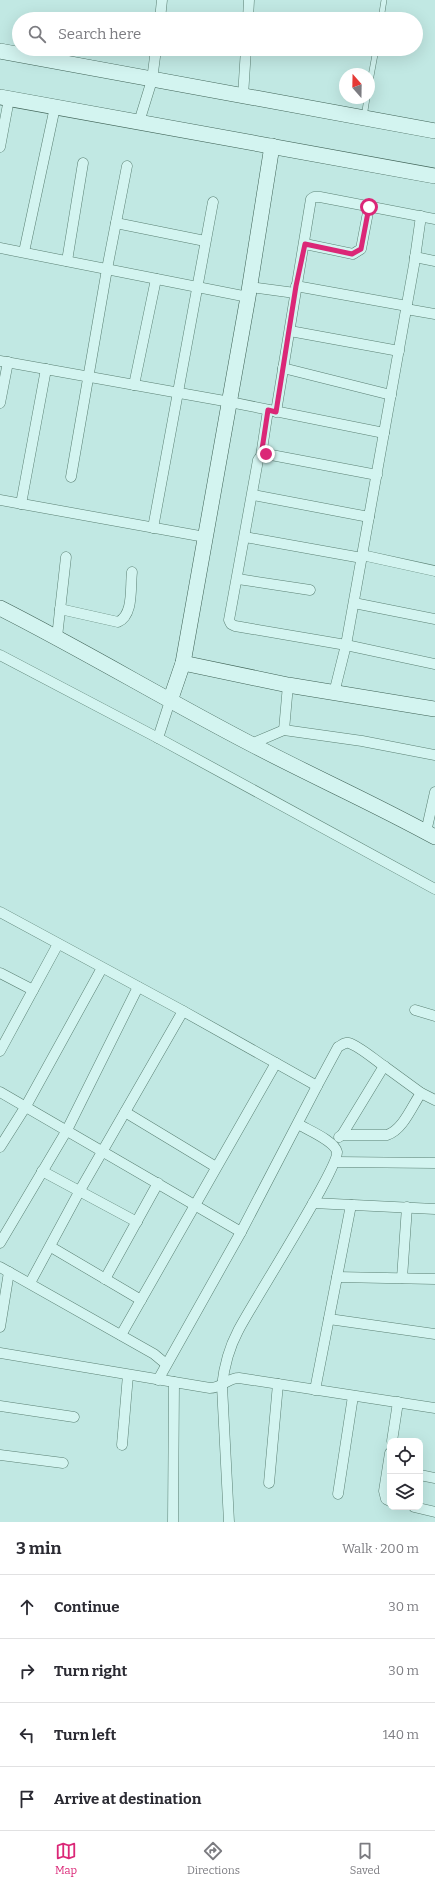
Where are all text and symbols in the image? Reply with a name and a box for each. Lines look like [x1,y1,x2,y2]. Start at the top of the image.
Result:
search box [12,12,423,56]
icon: search [26,23,48,45]
text: Search here [58,25,141,43]
north arrow [339,68,375,104]
route start [360,198,378,216]
route end [257,445,275,463]
map controls [387,1438,423,1510]
button: locate [387,1438,423,1474]
button: layers [387,1474,423,1510]
text: 3 min [16,1538,61,1559]
text: Walk · 200 m [342,1541,419,1556]
icon: ahead [16,1596,38,1618]
text: Continue [54,1598,120,1616]
text: 30 m [388,1599,419,1614]
icon: right [16,1660,38,1682]
text: Turn right [54,1662,127,1680]
text: 30 m [388,1663,419,1678]
icon: left [16,1724,38,1746]
text: Turn left [54,1726,116,1744]
text: 140 m [383,1727,419,1742]
icon: arrive [16,1788,38,1810]
text: Arrive at destination [54,1790,201,1808]
tab: Map [55,1840,77,1877]
tab: Directions [187,1840,240,1877]
tab: Saved [350,1840,380,1877]

